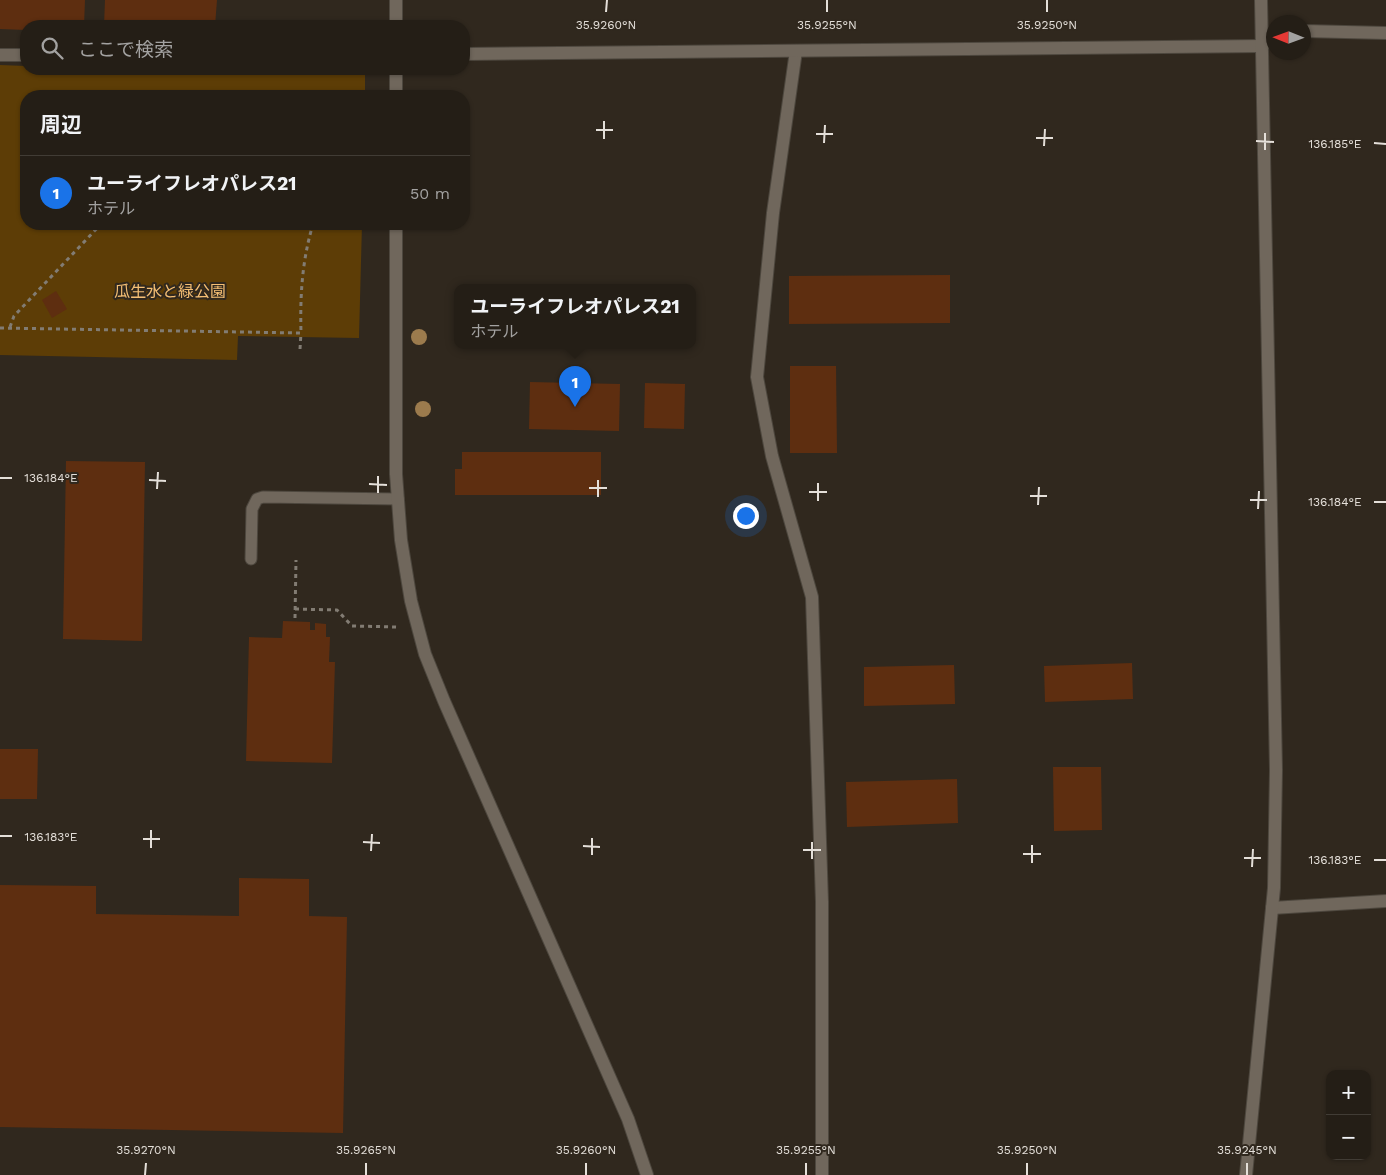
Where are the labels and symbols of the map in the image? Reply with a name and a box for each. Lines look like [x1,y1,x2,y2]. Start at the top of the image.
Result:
north arrow [1266,15,1311,60]
text: 35.9260°N [576,18,636,32]
text: 35.9255°N [797,18,857,32]
text: 35.9250°N [1017,18,1077,32]
text: 136.185°E [1309,137,1362,151]
park label: 瓜生水と緑公園 [114,282,226,301]
pin: 1 [559,366,591,407]
text: 136.184°E [24,471,78,485]
text: 136.184°E [1308,495,1362,509]
your location [733,503,759,529]
text: 136.183°E [25,830,78,844]
text: 136.183°E [1309,853,1362,867]
text: 35.9270°N [116,1143,176,1157]
text: 35.9265°N [336,1143,396,1157]
text: 35.9260°N [556,1143,616,1157]
text: 35.9255°N [776,1143,836,1157]
text: 35.9250°N [997,1143,1057,1157]
text: 35.9245°N [1217,1143,1277,1157]

